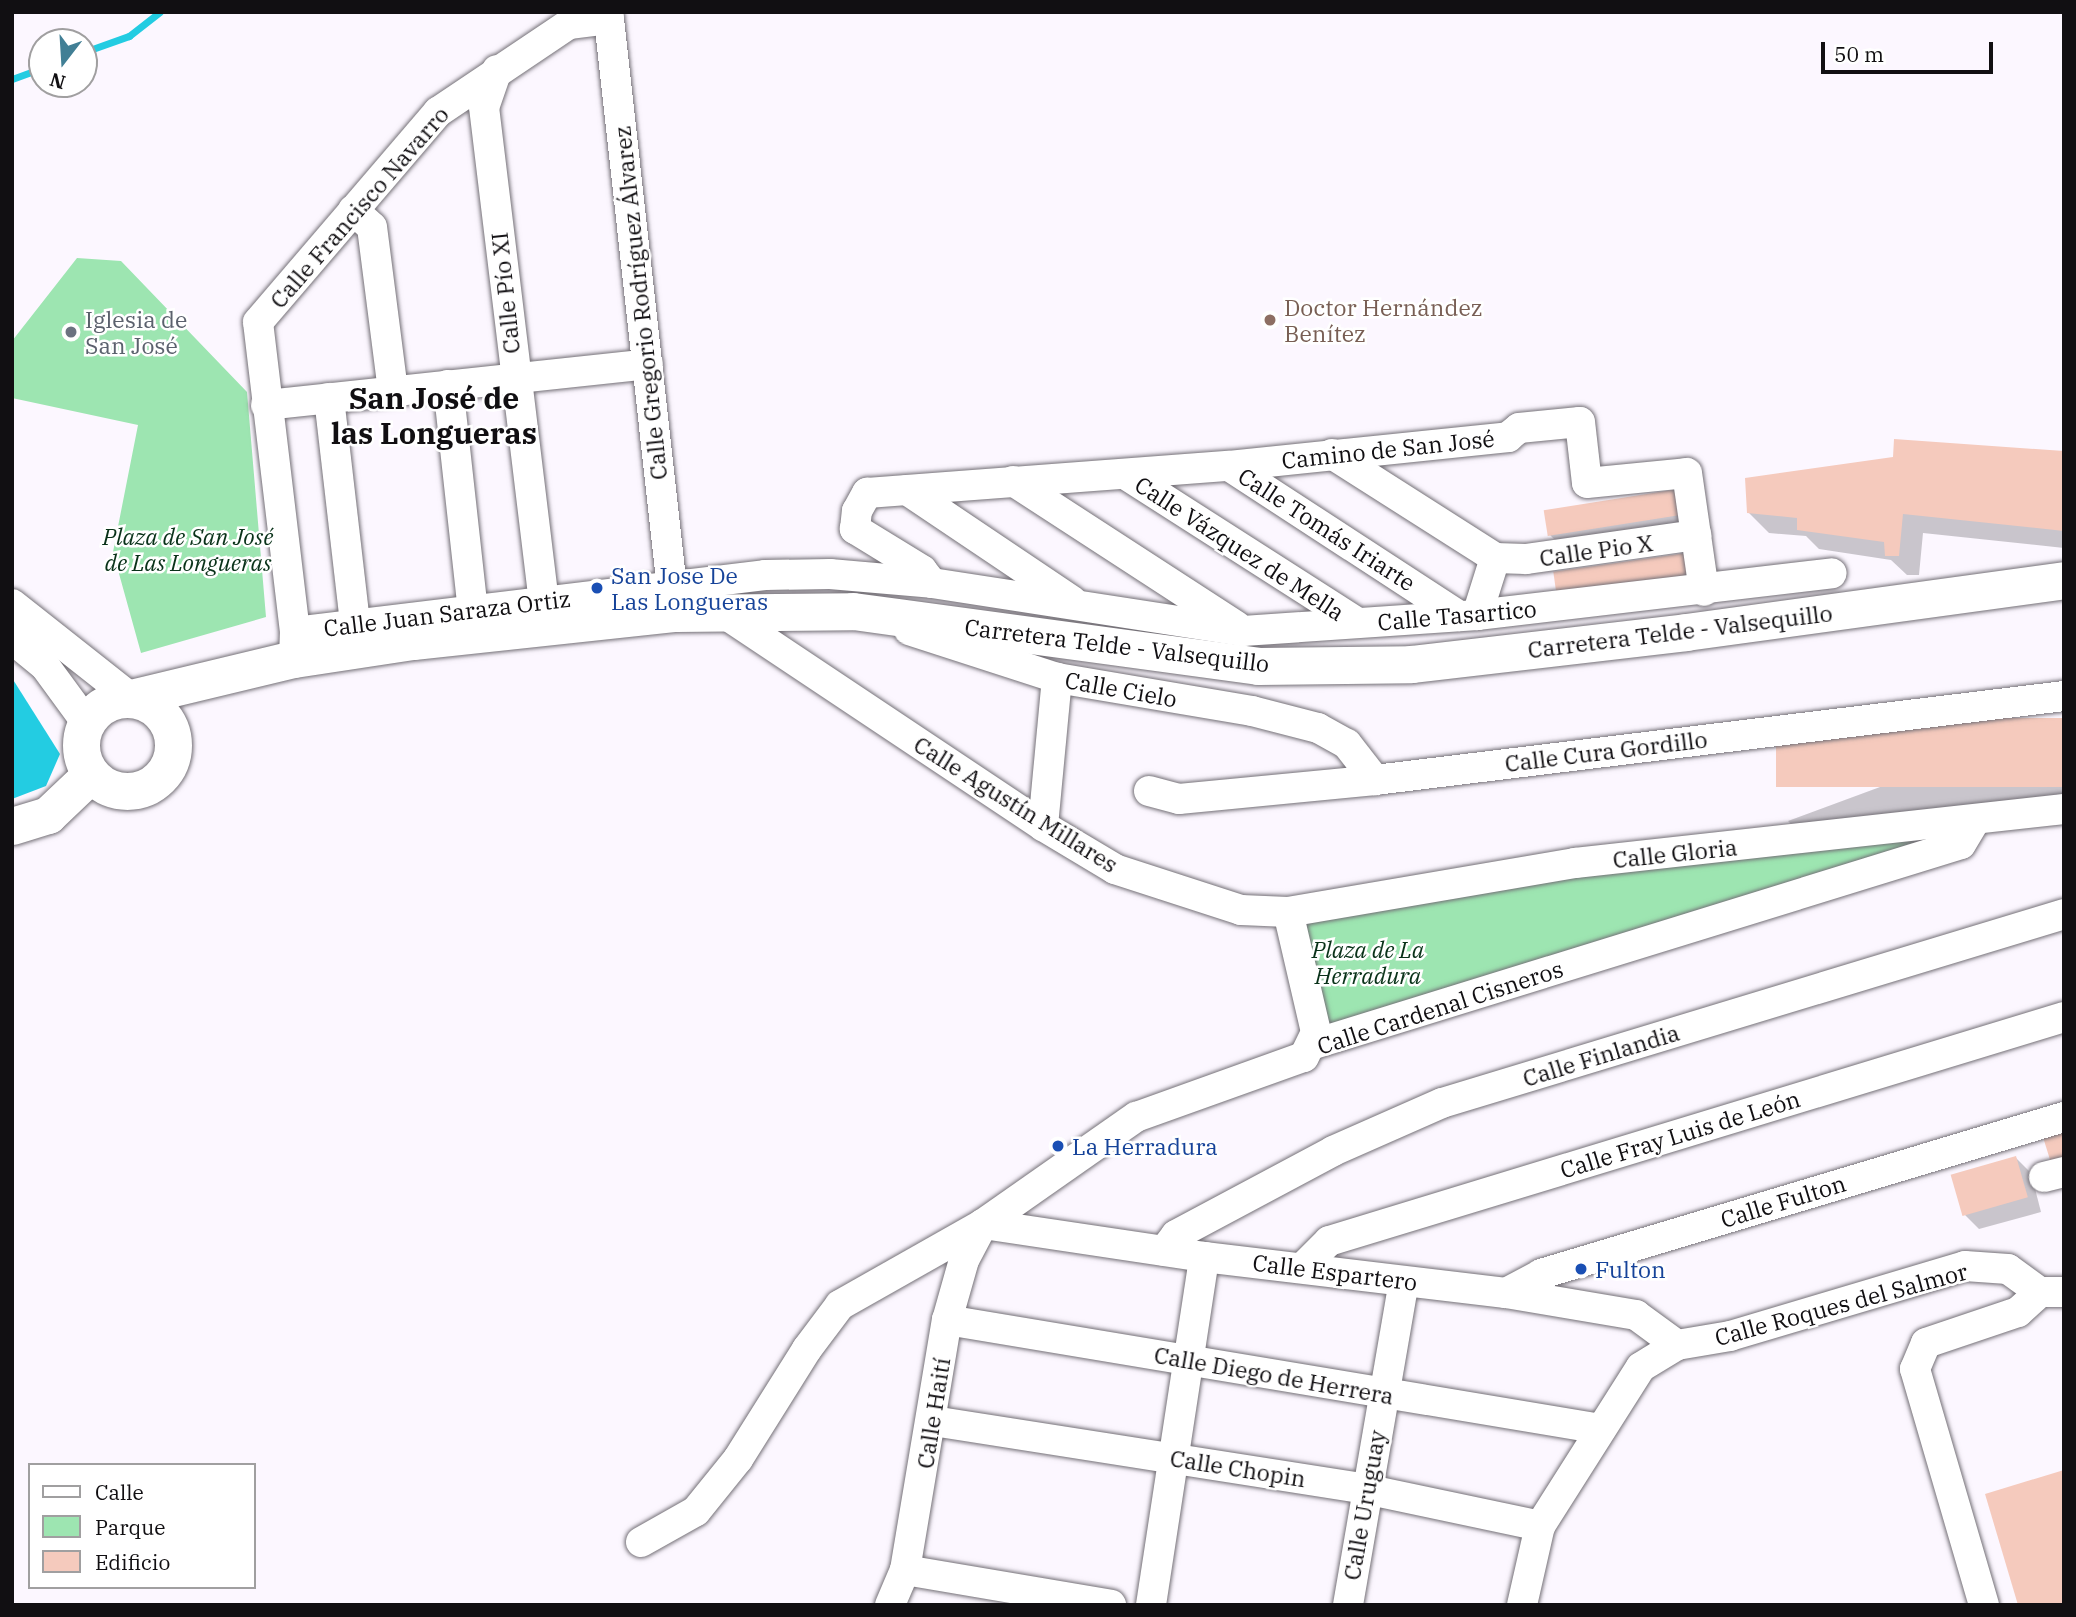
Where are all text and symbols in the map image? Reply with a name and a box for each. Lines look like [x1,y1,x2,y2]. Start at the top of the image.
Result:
north arrow [28,28,98,98]
scale bar [1824,28,1996,72]
text: 50 m [1834,40,1884,68]
text: N [47,67,68,95]
street label: Calle Francisco Navarro [264,101,454,313]
street label: Calle Gregorio Rodríguez Álvarez [608,125,672,481]
street label: Calle Pío XI [485,231,525,355]
place label: Doctor Hernández Benítez [1284,293,1482,347]
place label: Iglesia de San José [85,305,187,359]
marker: Doctor Hernández Benítez [1262,312,1278,328]
marker: Iglesia de San José [63,324,79,340]
district label: San José de las Longueras [331,380,537,450]
street label: Camino de San José [1280,424,1496,474]
street label: Calle Tomás Iriarte [1233,461,1421,597]
street label: Calle Vázquez de Mella [1130,470,1350,626]
park label: Plaza de San José de Las Longueras [103,522,273,576]
street label: Calle Pio X [1538,528,1654,572]
place label: San Jose De Las Longueras [611,561,768,615]
marker: San Jose De Las Longueras [589,580,605,596]
street label: Calle Juan Saraza Ortiz [322,584,572,642]
street label: Calle Tasartico [1376,594,1538,636]
street label: Carretera Telde - Valsequillo [1526,599,1834,663]
street label: Carretera Telde - Valsequillo [963,613,1271,677]
street label: Calle Cielo [1063,666,1179,712]
street label: Calle Cura Gordillo [1503,725,1709,777]
street label: Calle Agustín Millares [909,730,1123,878]
street label: Calle Gloria [1611,833,1739,873]
park label: Plaza de La Herradura [1312,935,1424,989]
street label: Calle Cardenal Cisneros [1314,954,1566,1060]
street label: Calle Finlandia [1519,1018,1683,1092]
street label: Calle Fray Luis de León [1557,1084,1803,1184]
place label: La Herradura [1072,1132,1218,1160]
marker: La Herradura [1050,1138,1066,1154]
street label: Calle Fulton [1717,1169,1849,1233]
street label: Calle Espartero [1251,1248,1419,1296]
place label: Fulton [1595,1255,1666,1283]
street label: Calle Roques del Salmor [1712,1257,1970,1351]
marker: Fulton [1573,1261,1589,1277]
street label: Calle Diego de Herrera [1152,1340,1396,1410]
street label: Calle Haití [911,1356,955,1470]
street label: Calle Uruguay [1337,1428,1391,1582]
street label: Calle Chopin [1168,1444,1308,1492]
legend [28,1463,256,1589]
text: Calle [95,1478,144,1506]
text: Parque [95,1513,165,1541]
text: Edificio [95,1548,170,1576]

